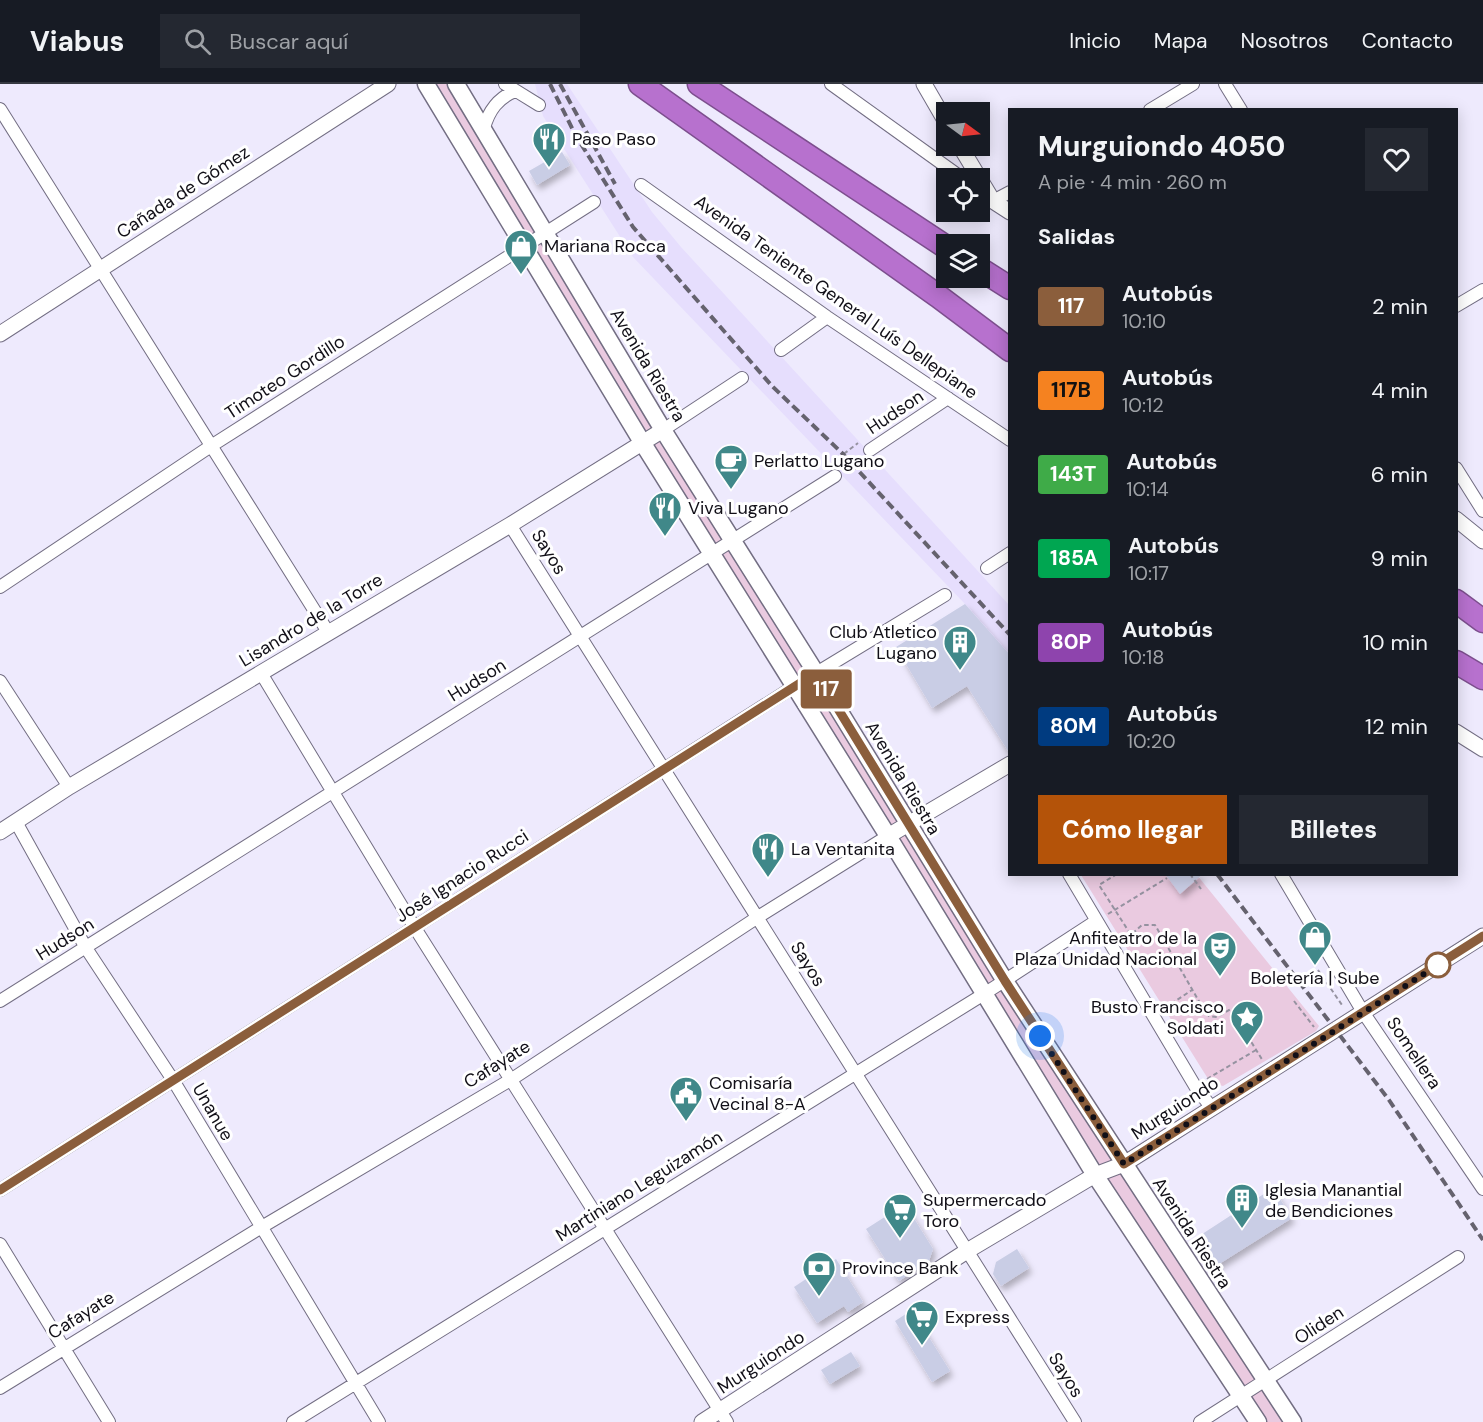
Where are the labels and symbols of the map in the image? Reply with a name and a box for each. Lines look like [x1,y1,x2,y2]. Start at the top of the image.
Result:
north arrow [936,102,990,156]
restaurant icon: Paso Paso [531,121,567,168]
place label: Paso Paso [572,127,656,151]
street label: Cañada de Gómez [112,140,254,244]
street label: Avenida Teniente General Luís Dellepiane [690,189,982,405]
shop icon: Mariana Rocca [503,228,539,275]
place label: Mariana Rocca [544,234,666,258]
street label: Avenida Riestra [605,304,691,426]
street label: Timoteo Gordillo [221,329,349,425]
street label: Hudson [862,384,928,440]
cafe icon: Perlatto Lugano [713,443,749,490]
place label: Perlatto Lugano [754,449,884,473]
restaurant icon: Viva Lugano [647,490,683,537]
place label: Viva Lugano [688,496,789,520]
street label: Sayos [526,525,572,579]
street label: Lisandro de la Torre [235,568,387,672]
place label: Club Atletico Lugano [829,620,937,665]
building icon: Club Atletico Lugano [942,624,978,671]
street label: Hudson [444,653,510,707]
line badge: 117 [792,670,860,708]
street label: Avenida Riestra [860,717,946,839]
street label: José Ignacio Rucci [391,824,533,928]
restaurant icon: La Ventanita [750,831,786,878]
place label: La Ventanita [791,837,895,861]
street label: Hudson [32,912,98,966]
shop icon: Boletería | Sube [1297,919,1333,966]
place label: Anfiteatro de la Plaza Unidad Nacional [1015,926,1197,971]
theatre icon: Anfiteatro de la Plaza Unidad Nacional [1202,930,1238,977]
street label: Sayos [785,937,831,991]
unlabelled marker [1425,952,1451,978]
place label: Boletería | Sube [1251,966,1380,990]
place label: Busto Francisco Soldati [1091,995,1224,1040]
place icon: Busto Francisco Soldati [1229,999,1265,1046]
street label: Somellera [1381,1012,1447,1094]
your location [1025,1021,1055,1051]
street label: Cafayate [459,1034,535,1094]
place label: Comisaría Vecinal 8-A [709,1071,806,1116]
street label: Murguiondo [1127,1071,1223,1145]
public building icon: Comisaría Vecinal 8-A [668,1075,704,1122]
street label: Unanue [187,1079,239,1145]
street label: Martiniano Leguizamón [551,1125,727,1247]
street label: Avenida Riestra [1147,1173,1237,1293]
place label: Iglesia Manantial de Bendiciones [1265,1178,1402,1223]
building icon: Iglesia Manantial de Bendiciones [1224,1182,1260,1229]
place label: Supermercado Toro [923,1188,1047,1233]
supermarket icon: Supermercado Toro [882,1192,918,1239]
bank icon: Province Bank [801,1250,837,1297]
place label: Province Bank [842,1256,958,1280]
street label: Cafayate [43,1285,119,1345]
supermarket icon: Express [904,1299,940,1346]
street label: Oliden [1290,1300,1348,1350]
place label: Express [945,1305,1010,1329]
street label: Murguiondo [713,1325,809,1399]
street label: Sayos [1043,1348,1089,1402]

